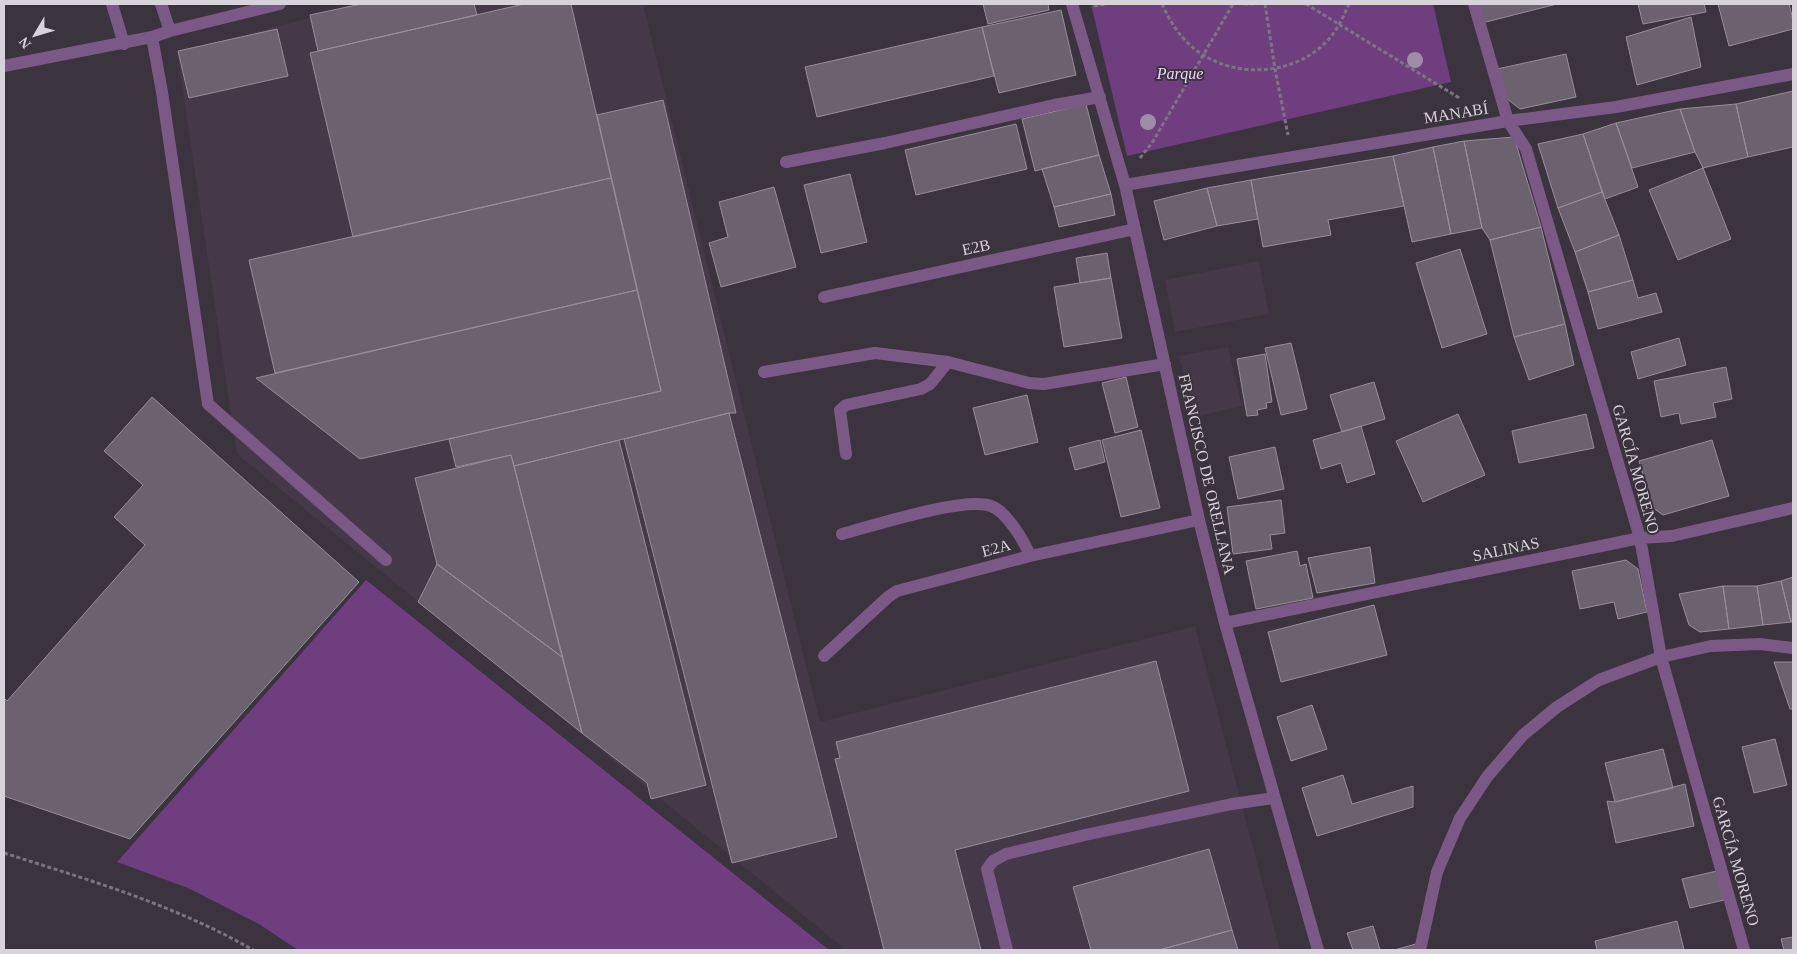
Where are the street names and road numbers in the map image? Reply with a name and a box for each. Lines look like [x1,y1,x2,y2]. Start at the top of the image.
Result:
street label: MANABÍ [1422,99,1489,126]
street label: E2B [960,236,992,258]
street label: FRANCISCO DE ORELLANA [1176,372,1238,576]
street label: GARCÍA MORENO [1609,402,1664,536]
street label: SALINAS [1471,534,1541,564]
street label: E2A [980,536,1013,560]
street label: GARCÍA MORENO [1709,794,1764,928]

